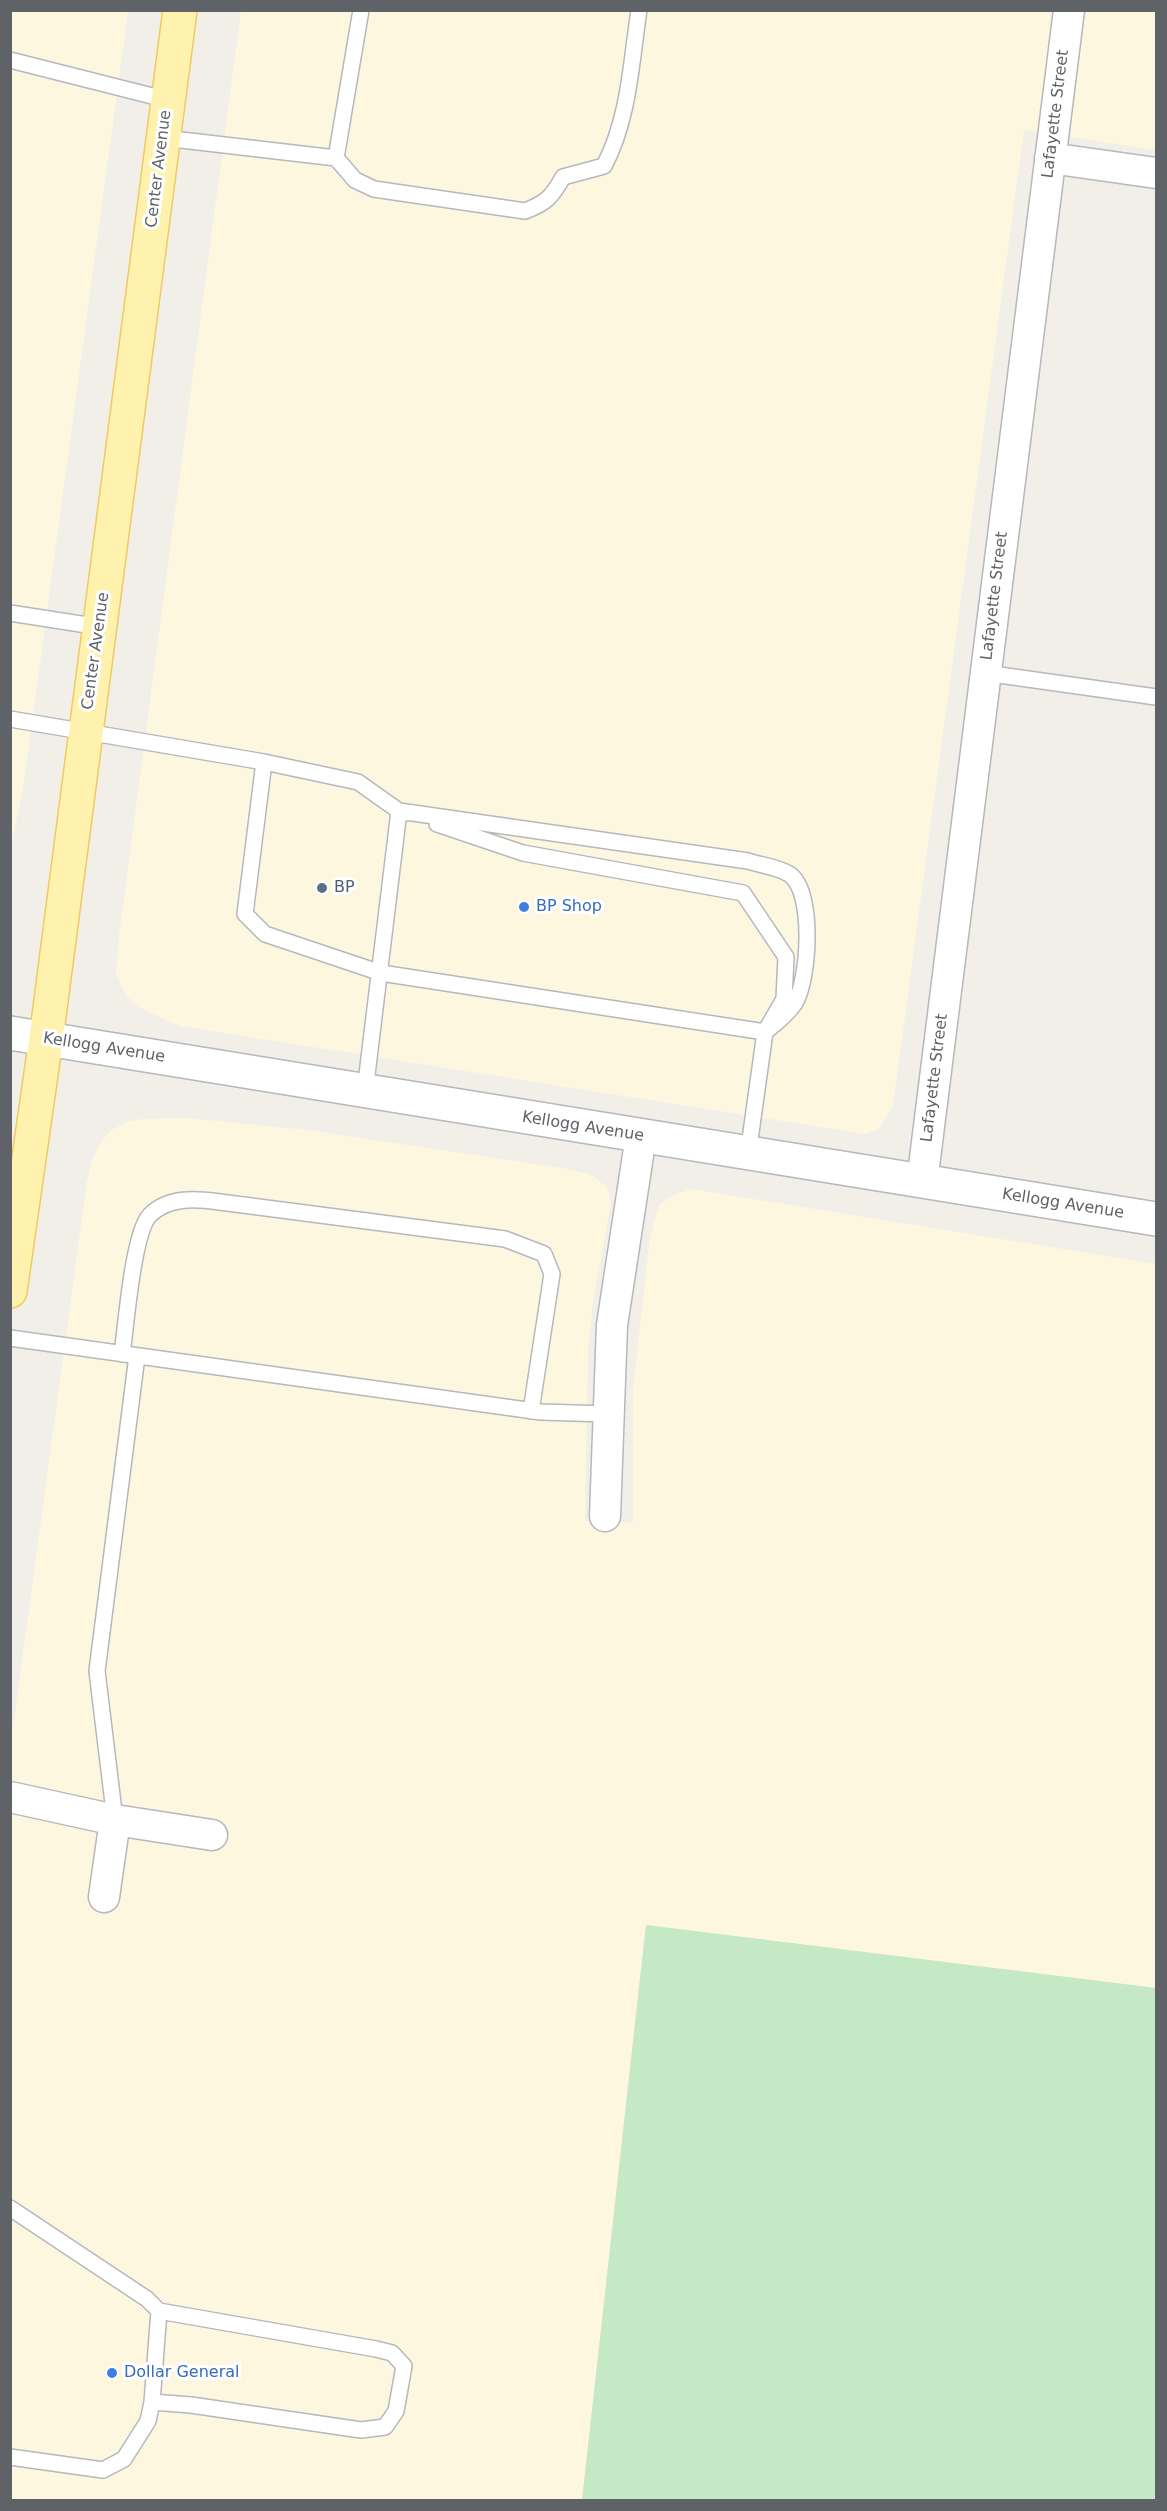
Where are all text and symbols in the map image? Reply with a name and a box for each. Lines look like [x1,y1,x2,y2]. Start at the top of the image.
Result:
street label: Lafayette Street [1039,49,1073,179]
street label: Center Avenue [142,109,176,229]
street label: Lafayette Street [978,531,1012,661]
street label: Center Avenue [78,591,114,711]
place label: BP [334,878,355,898]
marker: BP [315,881,329,895]
place label: BP Shop [536,897,602,917]
marker: BP Shop [517,900,531,914]
street label: Lafayette Street [918,1013,952,1143]
street label: Kellogg Avenue [42,1029,166,1067]
street label: Kellogg Avenue [521,1108,645,1146]
street label: Kellogg Avenue [1001,1185,1125,1223]
place label: Dollar General [124,2363,240,2383]
marker: Dollar General [105,2366,119,2380]

